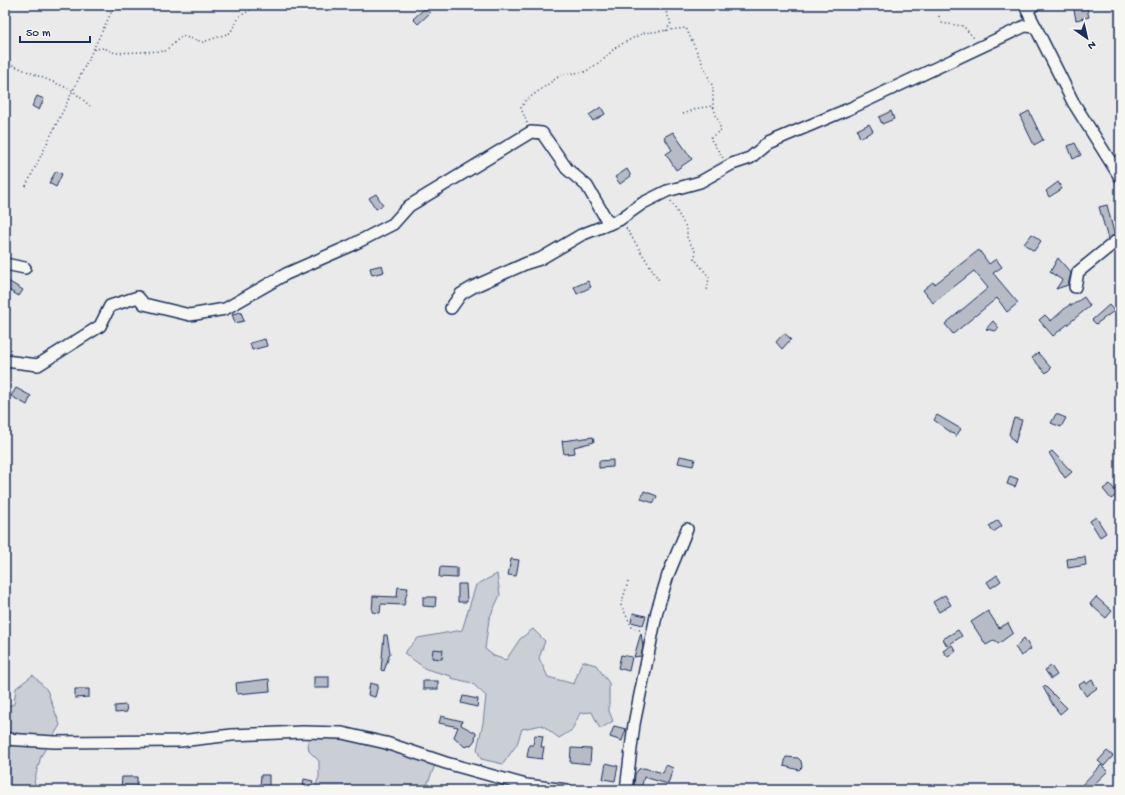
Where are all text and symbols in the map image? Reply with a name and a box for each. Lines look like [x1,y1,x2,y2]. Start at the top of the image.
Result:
scale bar [20,18,90,44]
north arrow [1067,18,1107,58]
text: 50 m [26,27,51,41]
text: N [1085,38,1098,52]

